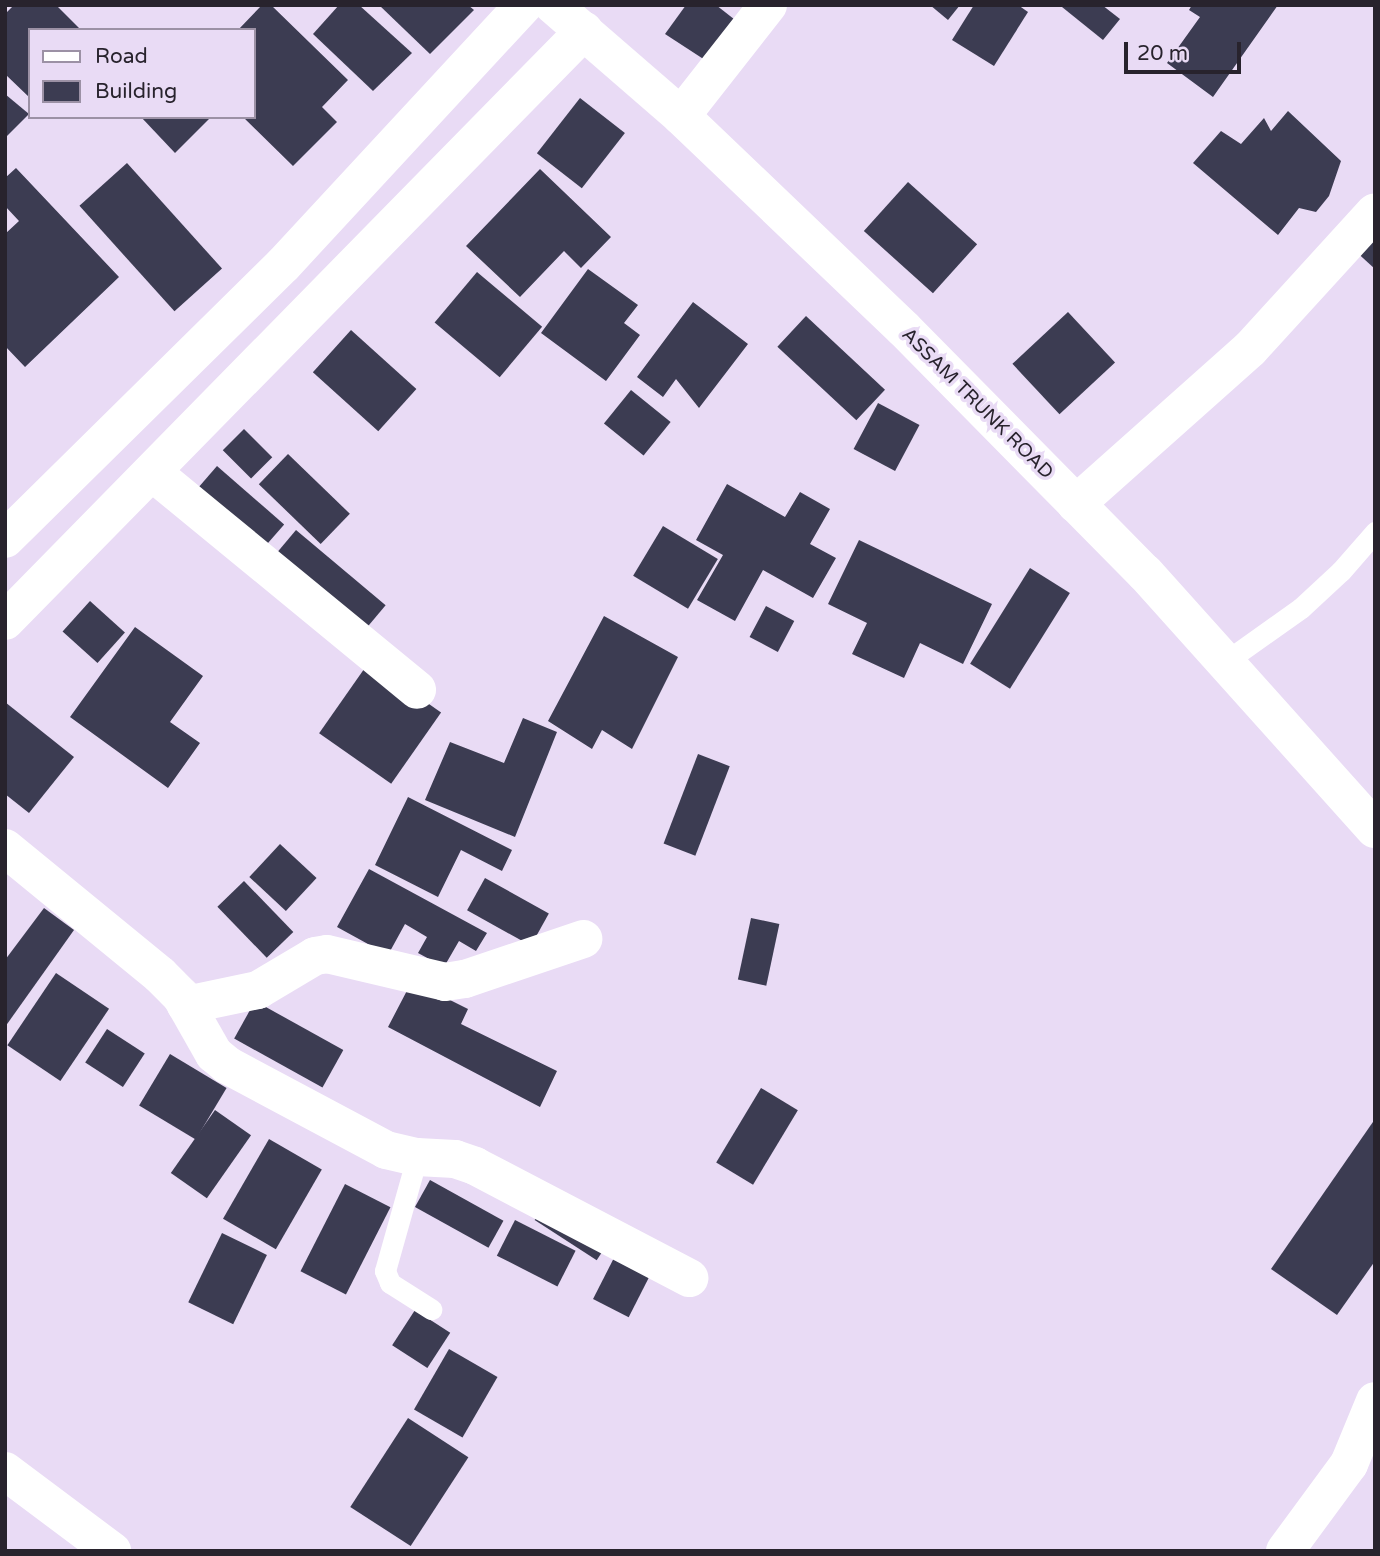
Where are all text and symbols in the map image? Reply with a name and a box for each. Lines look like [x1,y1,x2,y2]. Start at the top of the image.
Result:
legend [28,28,256,119]
scale bar [1128,28,1245,72]
text: 20 m [1137,41,1188,66]
text: Road [95,44,148,69]
text: Building [95,79,177,104]
street label: ASSAM TRUNK ROAD [897,324,1057,484]

